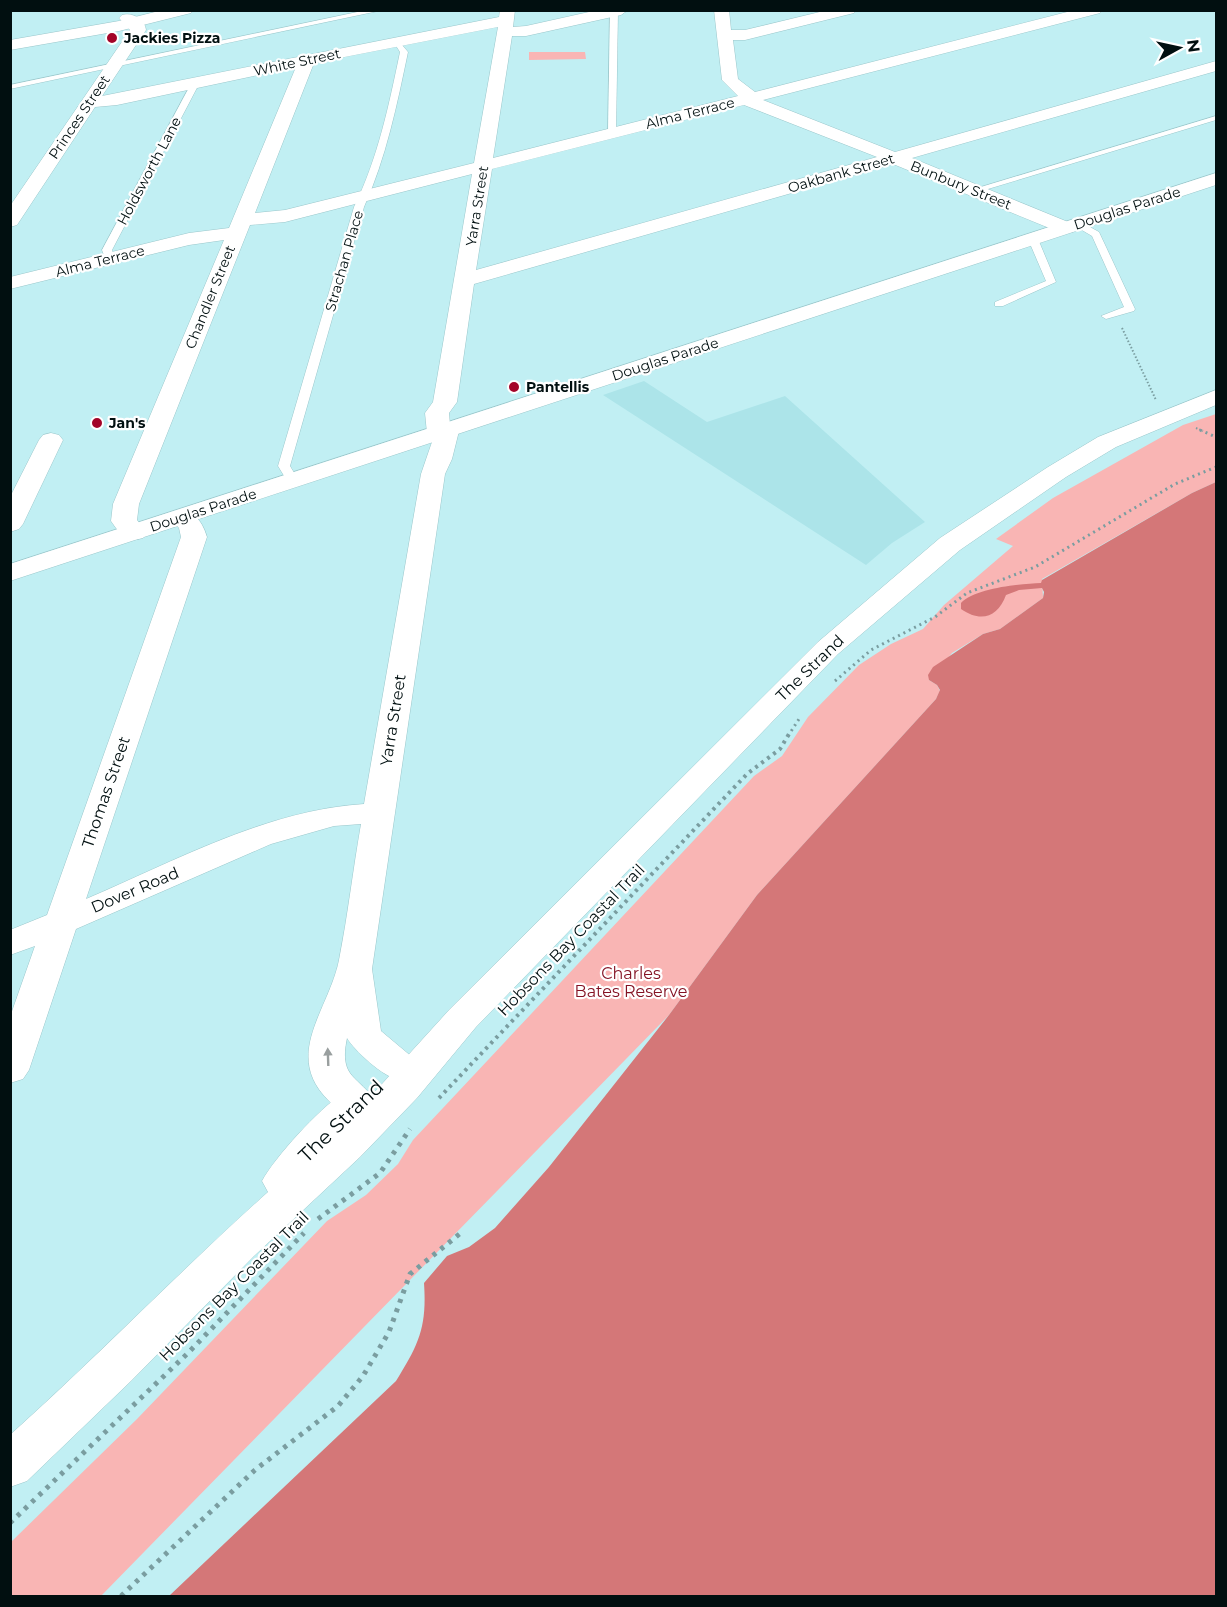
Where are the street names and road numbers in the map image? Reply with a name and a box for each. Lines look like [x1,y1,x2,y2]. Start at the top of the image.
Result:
street label: White Street [252,44,342,80]
street label: Princes Street [44,71,114,162]
street label: Alma Terrace [644,93,736,133]
street label: Holdsworth Lane [113,114,185,228]
street label: Oakbank Street [786,149,897,197]
street label: Bunbury Street [908,157,1014,214]
street label: Yarra Street [462,164,492,247]
street label: Douglas Parade [1071,182,1183,234]
street label: Strachan Place [321,208,367,314]
street label: Alma Terrace [54,241,146,281]
street label: Chandler Street [181,242,239,352]
street label: Douglas Parade [609,333,721,385]
street label: Douglas Parade [147,484,259,536]
street label: The Strand [772,631,848,705]
street label: Yarra Street [376,672,410,767]
street label: Thomas Street [78,733,134,850]
street label: Hobsons Bay Coastal Trail [493,860,649,1020]
street label: Dover Road [88,863,182,917]
street label: The Strand [294,1075,388,1167]
street label: Hobsons Bay Coastal Trail [155,1207,313,1365]

